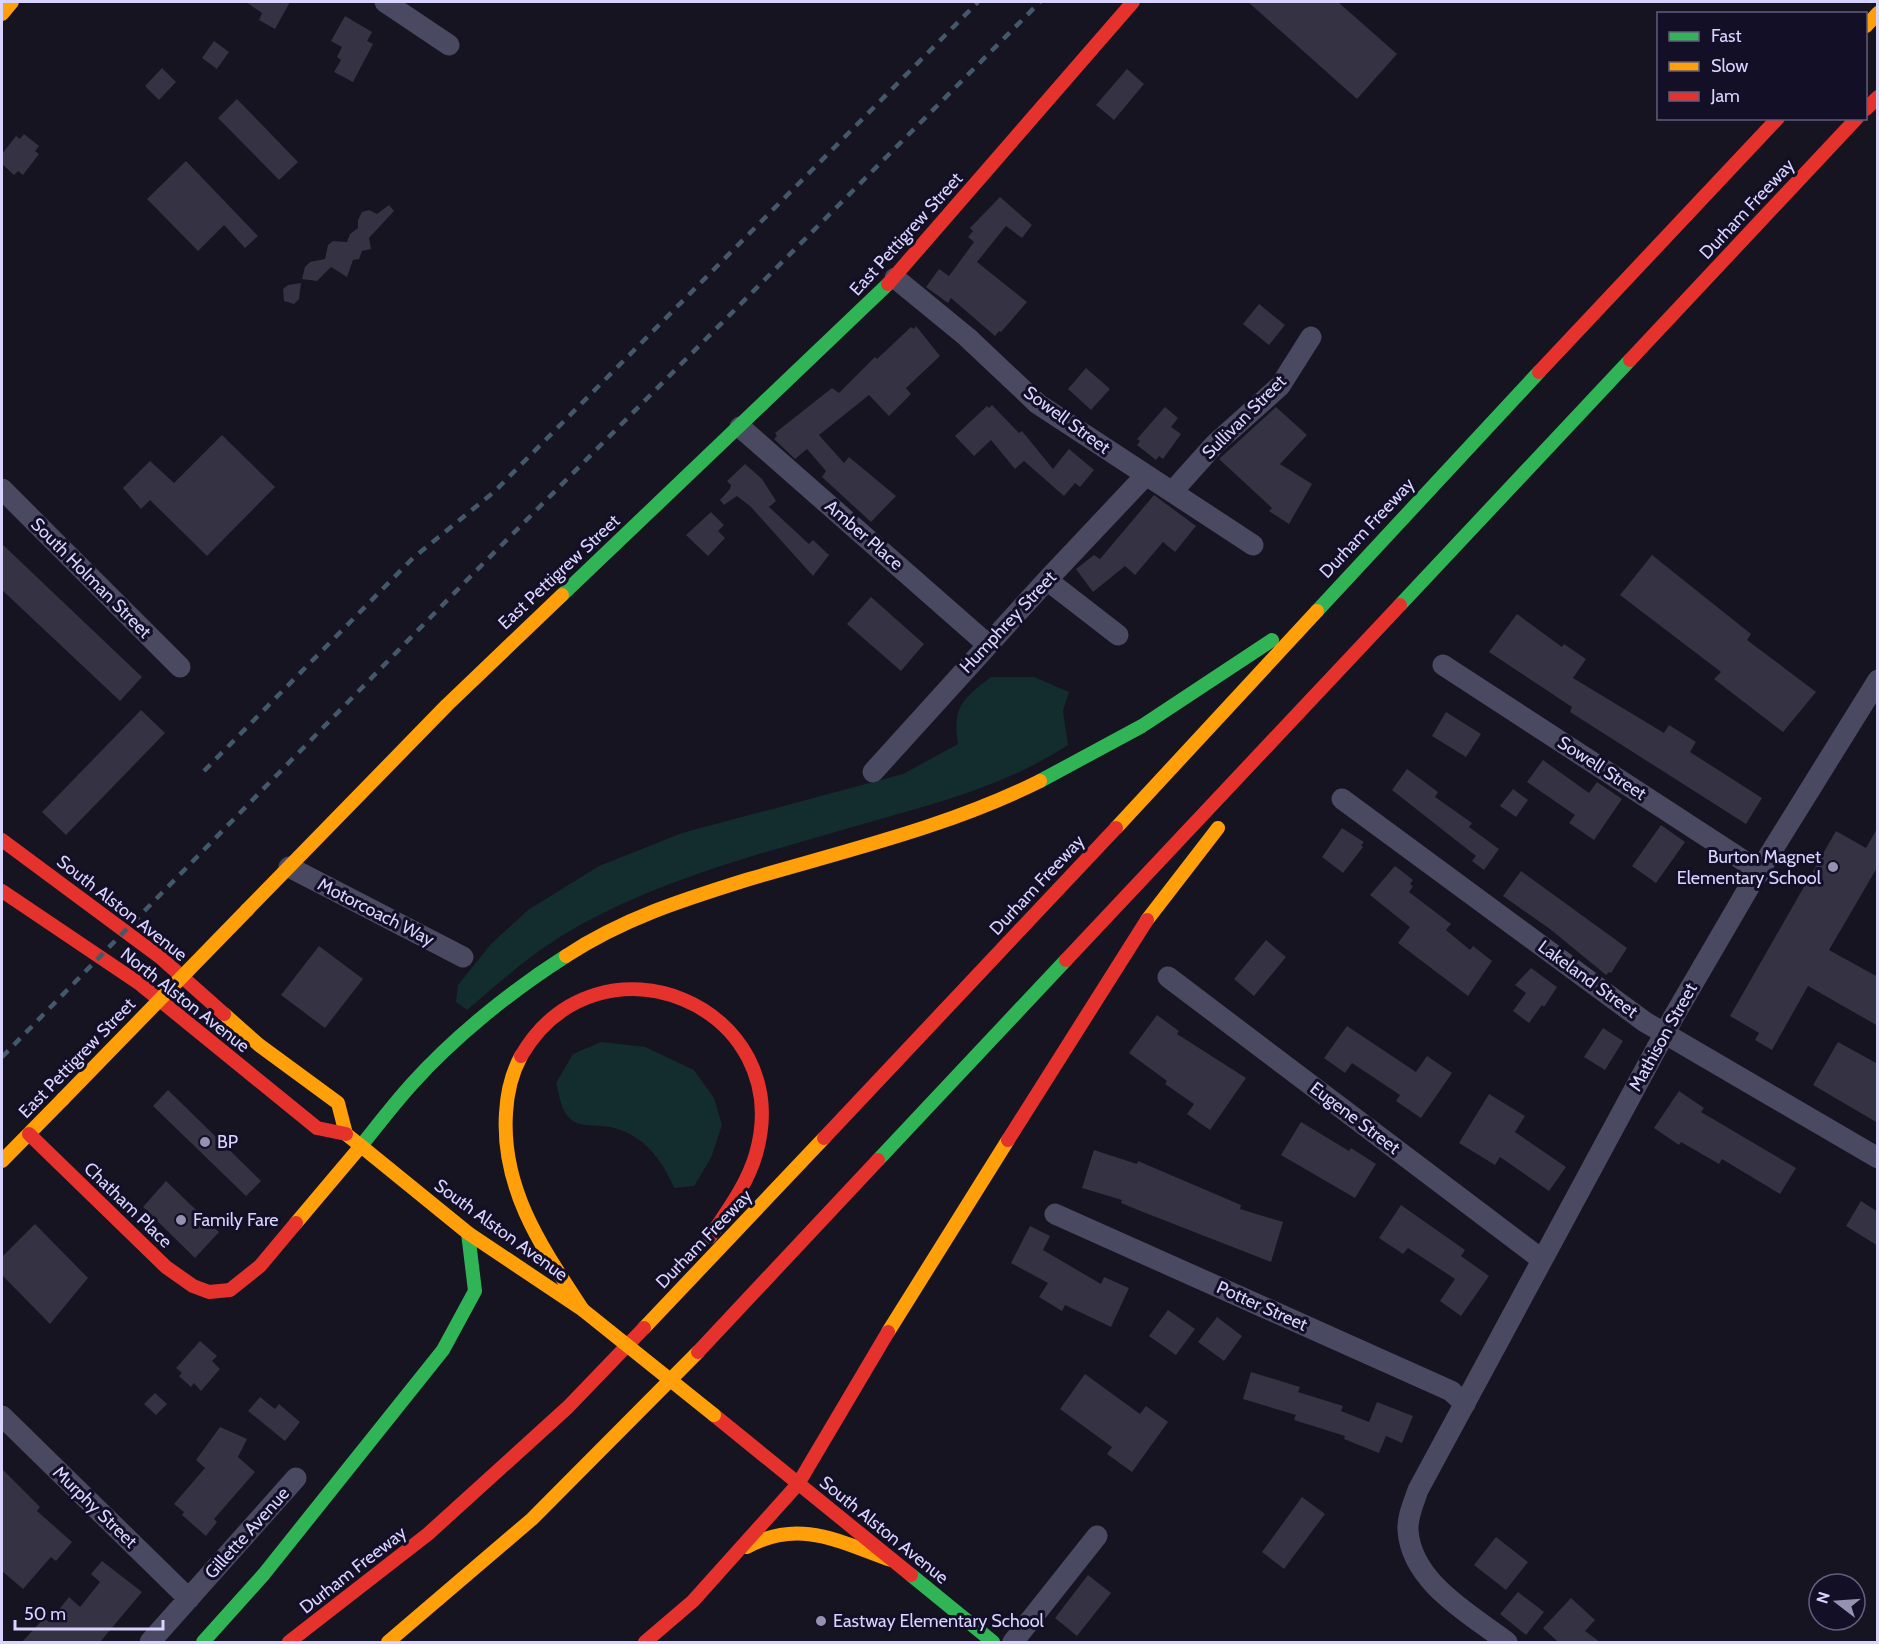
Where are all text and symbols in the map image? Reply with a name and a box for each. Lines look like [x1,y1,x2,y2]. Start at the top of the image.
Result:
legend [1657,12,1867,120]
text: Fast [1711,25,1742,47]
text: Slow [1711,55,1748,77]
text: Jam [1710,85,1740,107]
street label: Durham Freeway [1695,154,1799,264]
street label: East Pettigrew Street [845,168,967,300]
street label: Sullivan Street [1197,370,1291,464]
street label: Sowell Street [1020,381,1114,459]
street label: Durham Freeway [1315,473,1419,583]
street label: Amber Place [820,495,908,575]
street label: East Pettigrew Street [494,510,624,634]
street label: South Holman Street [26,513,156,643]
street label: Humphrey Street [955,566,1061,678]
street label: Sowell Street [1554,731,1650,805]
street label: Durham Freeway [985,830,1089,940]
place label: Burton Magnet Elementary School [1677,846,1822,889]
street label: South Alston Avenue [52,850,192,966]
marker: Burton Magnet Elementary School [1826,860,1840,874]
street label: Motorcoach Way [314,873,438,951]
street label: Lakeland Street [1534,935,1642,1023]
street label: North Alston Avenue [116,943,254,1057]
street label: Mathison Street [1624,979,1702,1095]
street label: East Pettigrew Street [14,993,140,1123]
street label: Eugene Street [1306,1077,1404,1159]
place label: BP [217,1131,238,1153]
marker: BP [198,1135,212,1149]
street label: Chatham Place [79,1158,177,1252]
street label: South Alston Avenue [430,1174,572,1286]
street label: Durham Freeway [651,1185,757,1293]
place label: Family Fare [193,1209,279,1231]
marker: Family Fare [174,1213,188,1227]
street label: Potter Street [1213,1276,1311,1336]
street label: Murphy Street [48,1461,142,1553]
street label: South Alston Avenue [815,1471,953,1589]
street label: Gillette Avenue [200,1483,294,1583]
street label: Durham Freeway [295,1522,411,1618]
north arrow [1807,1572,1867,1632]
text: N [1812,1590,1834,1606]
scale bar [15,1593,164,1631]
text: 50 m [24,1603,66,1625]
place label: Eastway Elementary School [833,1610,1045,1632]
marker: Eastway Elementary School [814,1614,828,1628]

